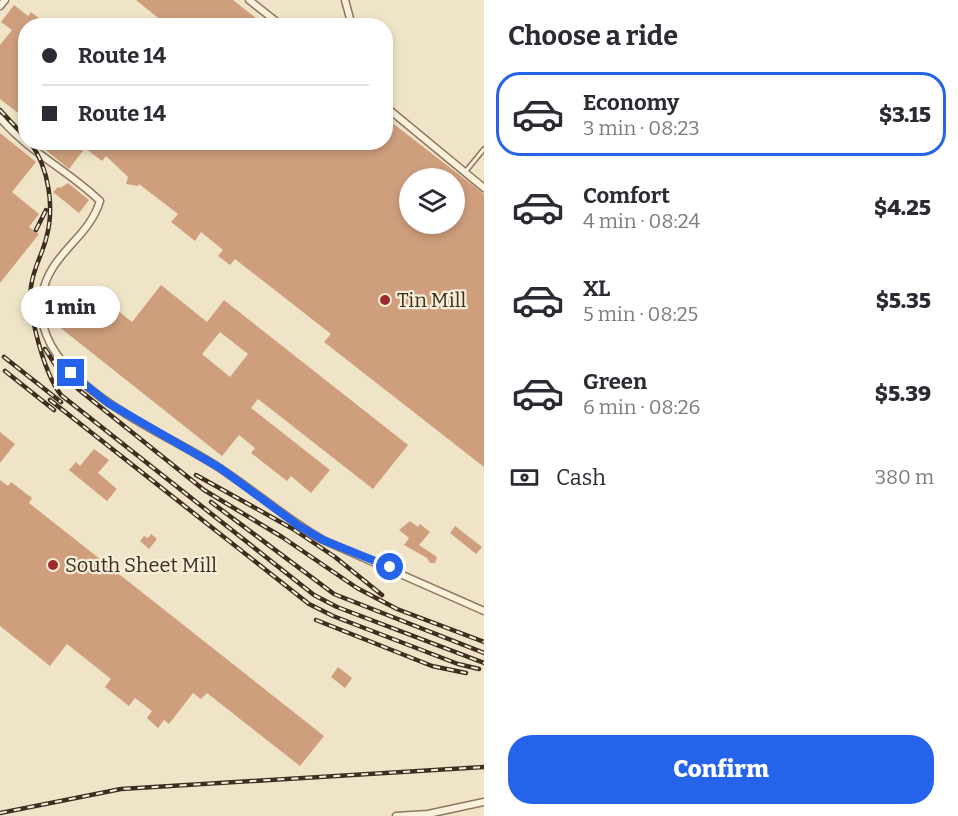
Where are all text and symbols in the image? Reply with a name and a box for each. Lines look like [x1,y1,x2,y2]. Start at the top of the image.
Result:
text: Choose a ride [508,20,678,52]
text: Route 14 [78,42,166,69]
icon: car [511,87,565,141]
text: Economy [583,89,679,116]
text: Route 14 [78,100,166,127]
text: $3.15 [879,101,931,128]
text: 3 min · 08:23 [583,116,700,140]
map controls [399,168,465,234]
button: layers [399,168,465,234]
icon: car [511,180,565,234]
text: Comfort [583,182,670,209]
text: $4.25 [874,194,931,221]
text: 4 min · 08:24 [583,209,700,233]
icon: car [511,273,565,327]
text: XL [583,275,610,302]
callout: 1 min [22,286,121,328]
text: $5.35 [876,287,931,314]
place label: Tin Mill [397,288,466,312]
marker: Tin Mill [378,293,392,307]
text: 1 min [45,295,96,319]
text: 5 min · 08:25 [583,302,698,326]
route end [57,359,84,386]
icon: car [511,366,565,420]
text: Green [583,368,647,395]
text: $5.39 [875,380,931,407]
text: 6 min · 08:26 [583,395,700,419]
icon: cash [508,461,541,494]
text: Cash [556,464,606,491]
text: 380 m [875,465,934,489]
place label: South Sheet Mill [65,553,217,577]
route start [376,553,403,580]
marker: South Sheet Mill [46,558,60,572]
button: Confirm [508,735,934,804]

